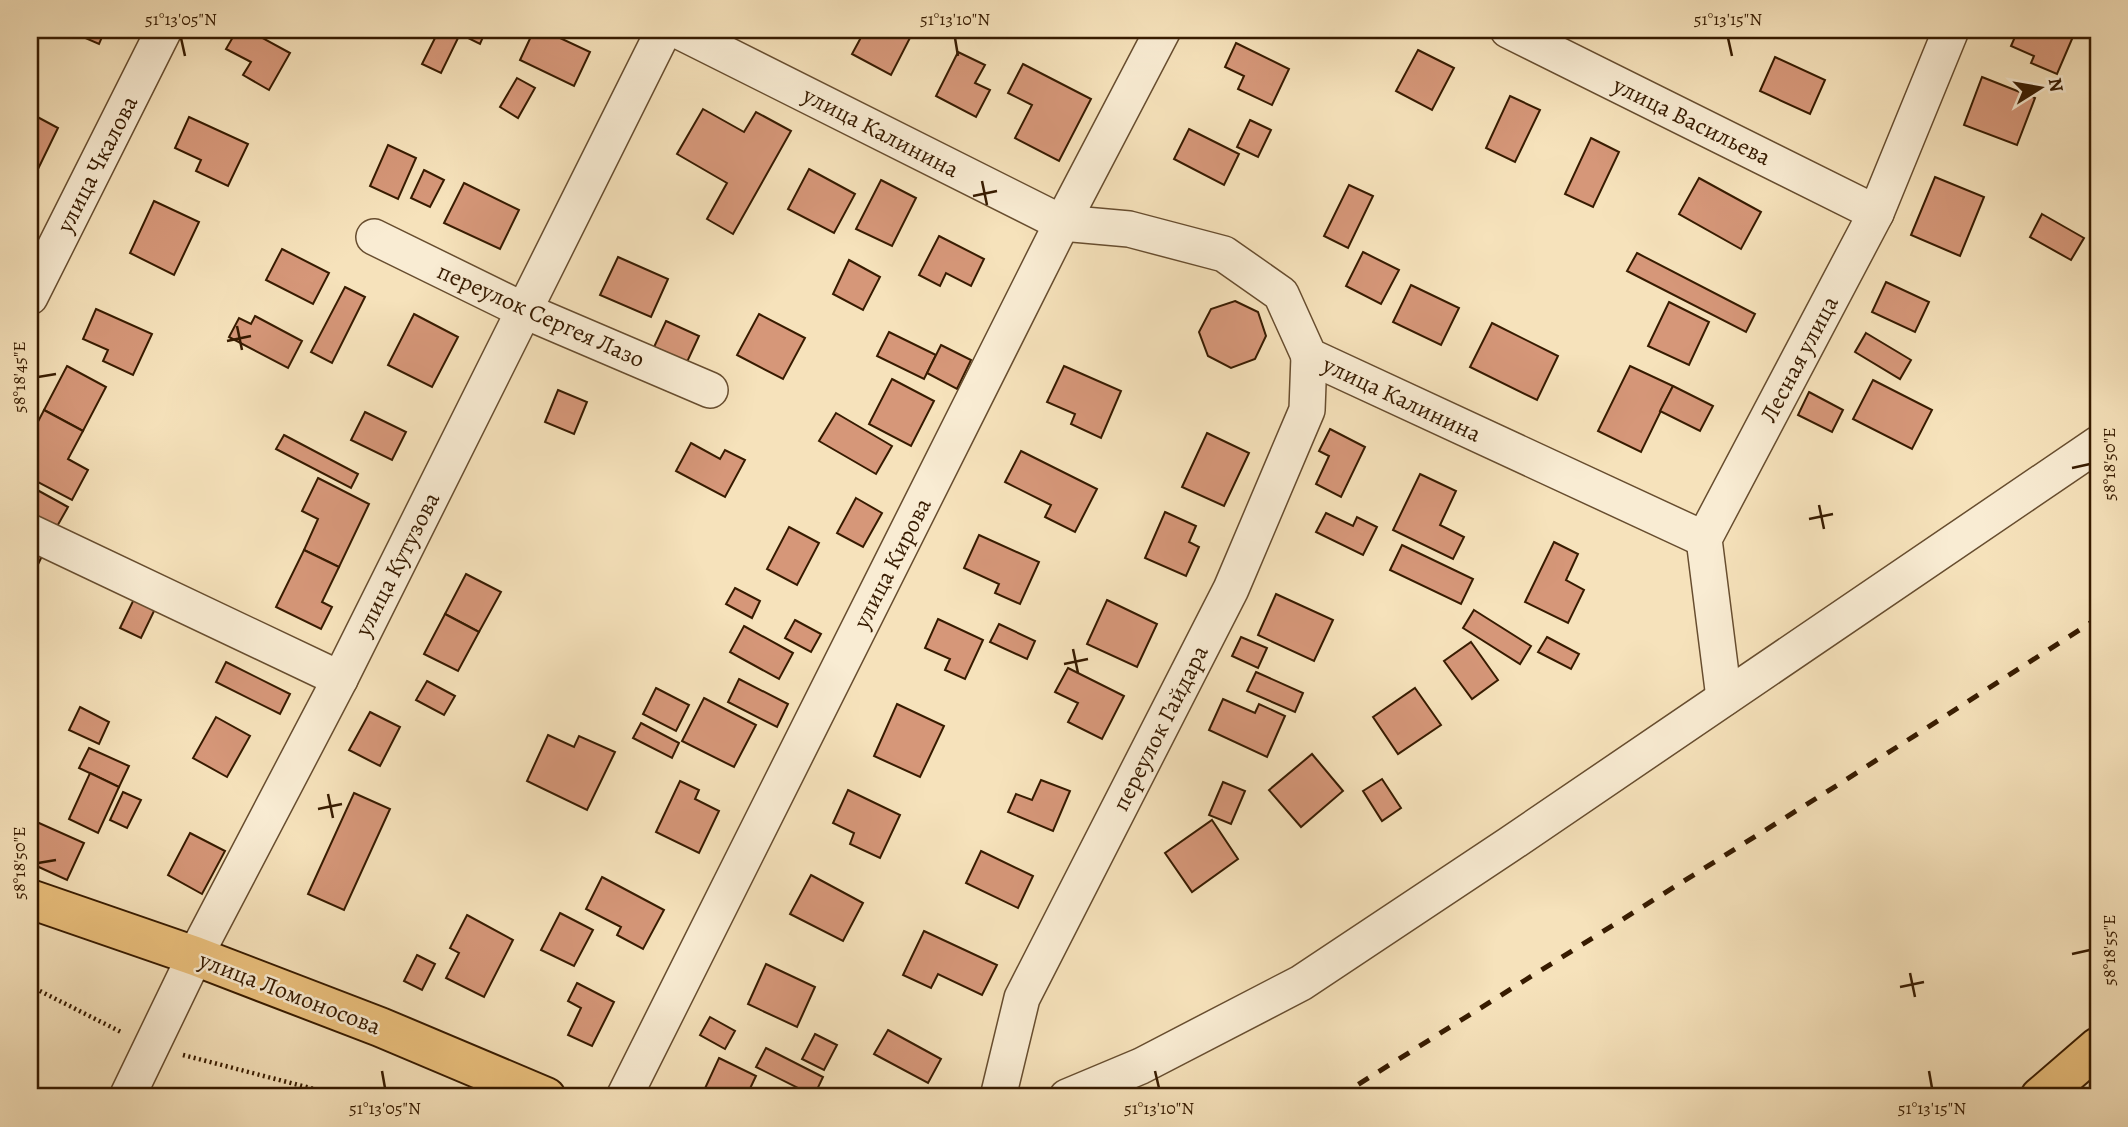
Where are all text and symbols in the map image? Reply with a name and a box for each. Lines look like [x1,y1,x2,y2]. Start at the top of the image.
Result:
text: 51°13'05"N [145,7,217,31]
text: 51°13'10"N [920,7,990,31]
text: 51°13'15"N [1694,7,1762,31]
north arrow [2006,52,2076,122]
street label: улица Васильева [1607,69,1776,173]
text: N [2042,76,2070,94]
street label: улица Калинина [797,78,965,185]
street label: улица Чкалова [48,90,145,239]
street label: переулок Сергея Лазо [432,255,650,375]
street label: Лесная улица [1752,290,1846,428]
text: 58°18'45"E [7,341,31,413]
street label: улица Калинина [1317,348,1486,450]
text: 58°18'50"E [2097,427,2121,501]
street label: улица Кутузова [346,486,447,643]
street label: улица Кирова [845,492,939,635]
street label: переулок Гайдара [1104,639,1216,817]
text: 58°18'50"E [7,826,31,900]
text: 58°18'55"E [2097,914,2121,986]
street label: улица Ломоносова [194,943,385,1042]
text: 51°13'05"N [349,1096,421,1120]
text: 51°13'10"N [1124,1096,1194,1120]
text: 51°13'15"N [1898,1096,1966,1120]

